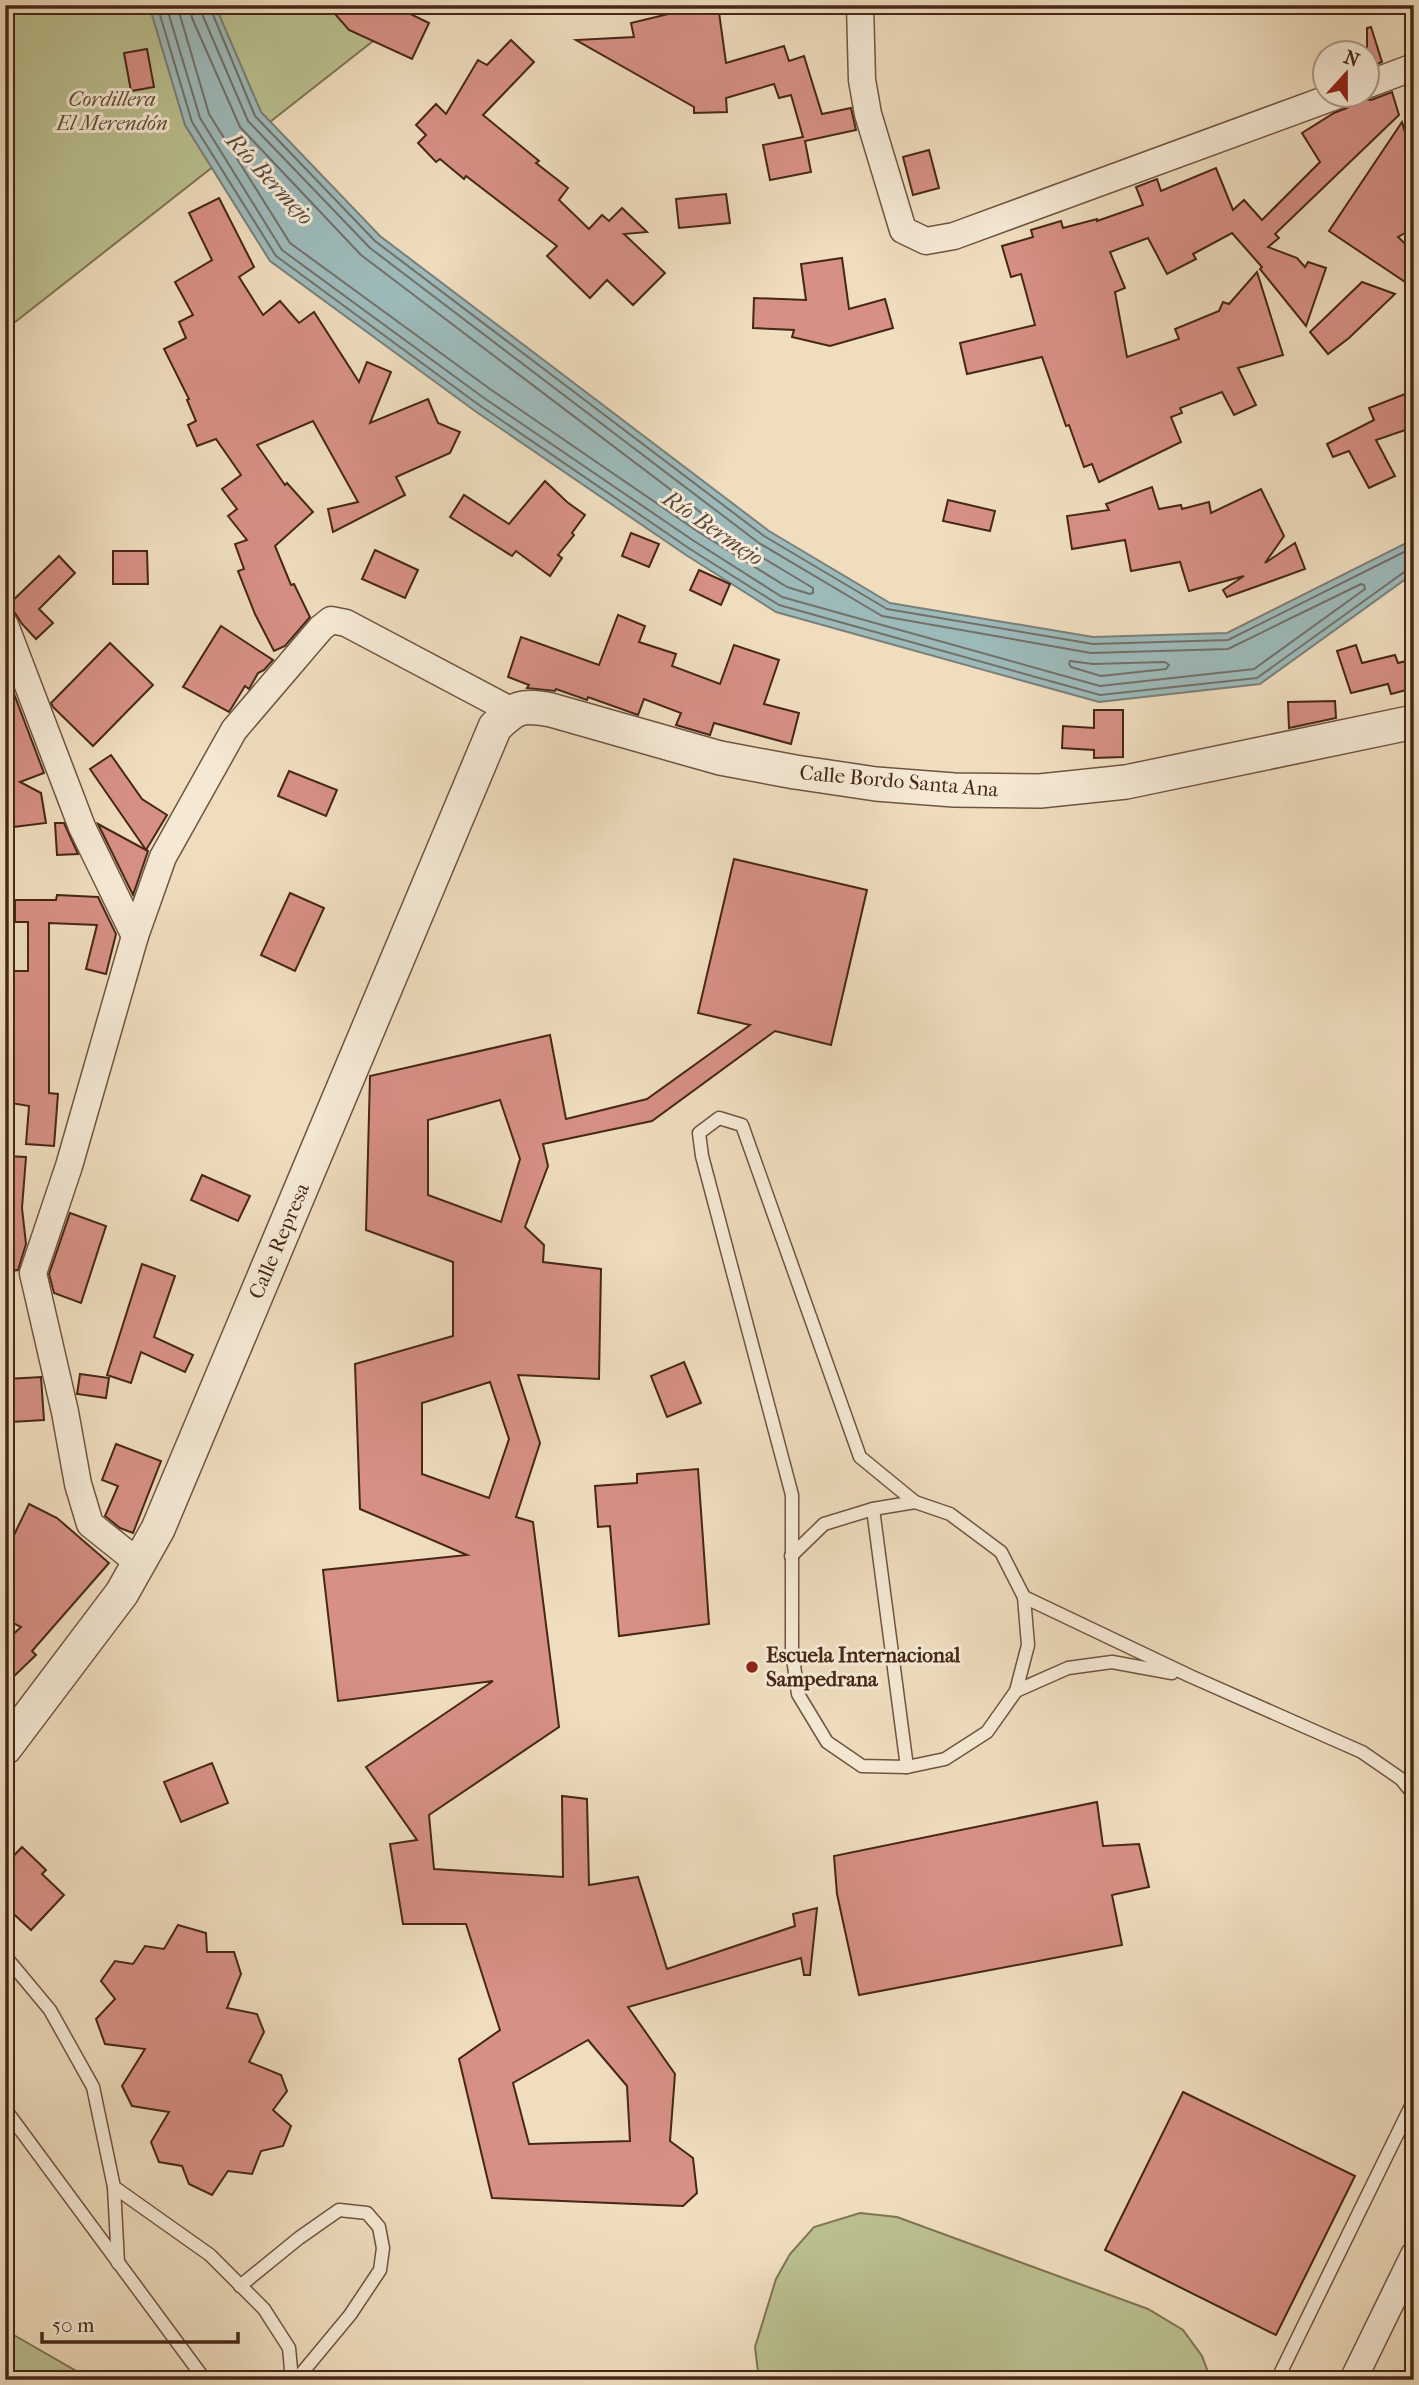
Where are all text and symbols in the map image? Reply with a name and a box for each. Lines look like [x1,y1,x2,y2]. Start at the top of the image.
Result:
north arrow [1310,38,1380,108]
text: N [1341,46,1363,72]
park label: Cordillera El Merendón [54,87,168,135]
water label: Río Bermejo [219,126,319,230]
water label: Río Bermejo [656,483,768,572]
street label: Calle Bordo Santa Ana [799,760,1000,802]
street label: Calle Represa [244,1179,314,1303]
place label: Escuela Internacional Sampedrana [766,1643,961,1691]
marker: Escuela Internacional Sampedrana [744,1659,760,1675]
scale bar [42,2301,238,2345]
text: 50 m [52,2313,95,2337]

